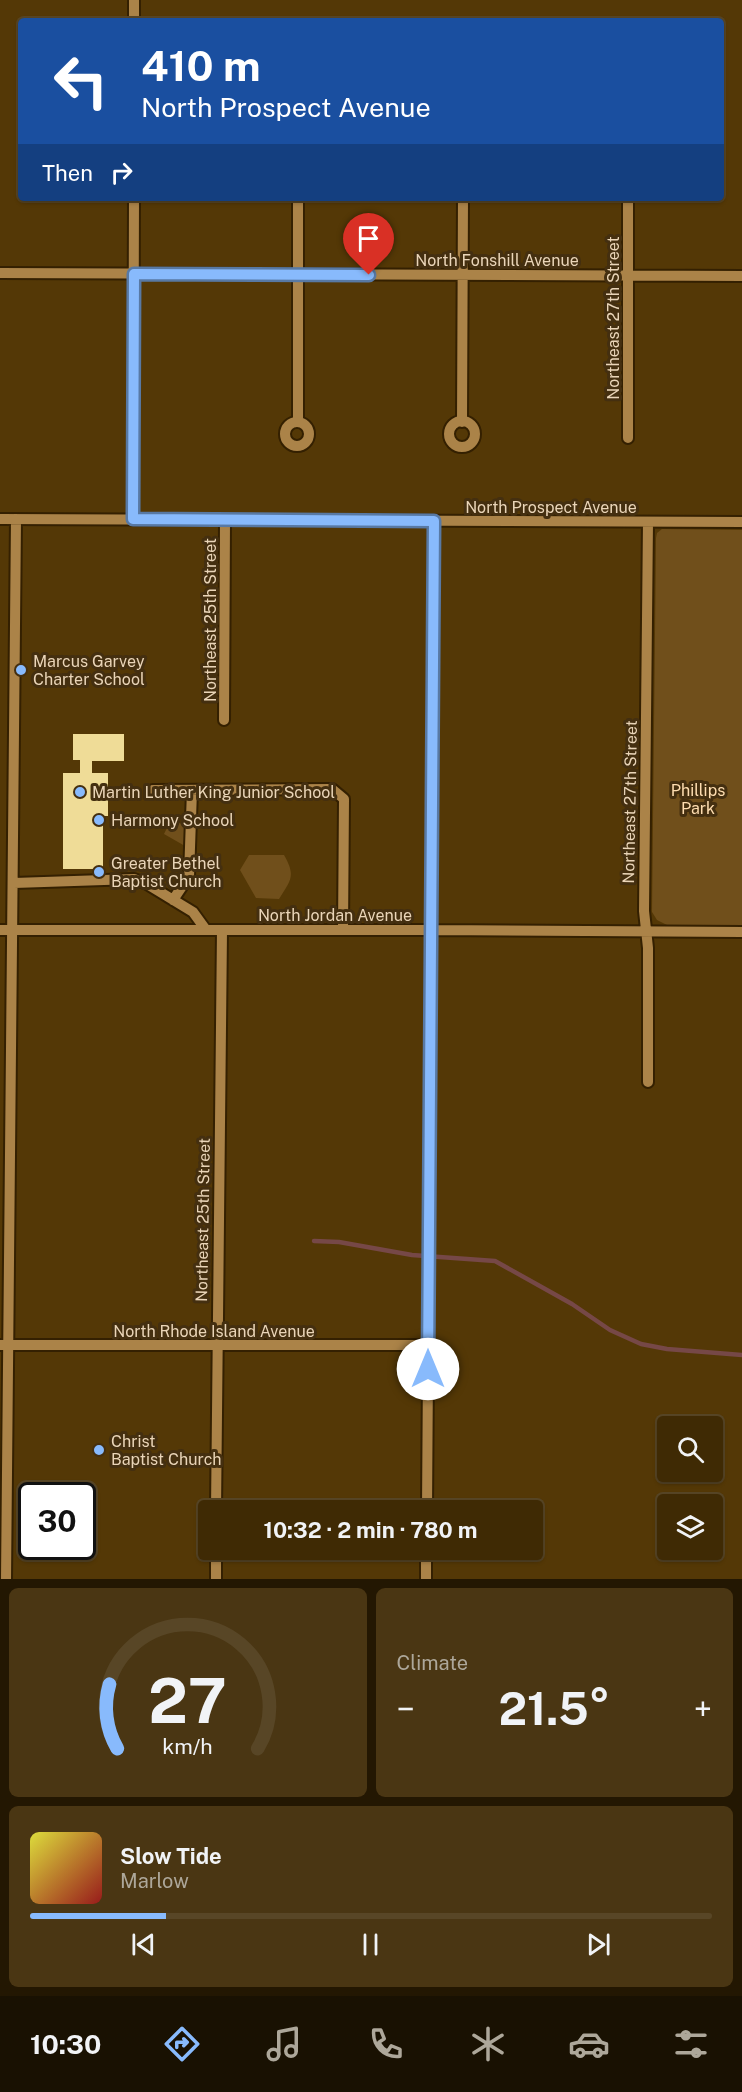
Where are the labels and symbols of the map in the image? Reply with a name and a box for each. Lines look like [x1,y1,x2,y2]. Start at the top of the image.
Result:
pin [343,213,394,275]
street label: Northeast 27th Street [604,236,623,400]
street label: North Fonshill Avenue [415,251,579,270]
street label: North Prospect Avenue [465,498,637,517]
street label: Northeast 25th Street [201,538,220,702]
place label: Marcus Garvey Charter School [33,652,145,689]
marker: Marcus Garvey Charter School [14,663,28,677]
street label: Northeast 27th Street [619,720,641,884]
park label: Phillips Park [671,781,725,818]
place label: Martin Luther King Junior School [92,783,335,802]
marker: Martin Luther King Junior School [73,785,87,799]
place label: Harmony School [111,811,234,830]
marker: Harmony School [92,813,106,827]
place label: Greater Bethel Baptist Church [111,854,222,891]
marker: Greater Bethel Baptist Church [92,865,106,879]
street label: North Jordan Avenue [258,906,412,925]
street label: Northeast 25th Street [192,1138,214,1302]
street label: North Rhode Island Avenue [113,1322,315,1341]
position arrow [396,1337,460,1401]
place label: Christ Baptist Church [111,1432,222,1469]
marker: Christ Baptist Church [92,1443,106,1457]
speed limit sign: 30 [18,1482,96,1560]

